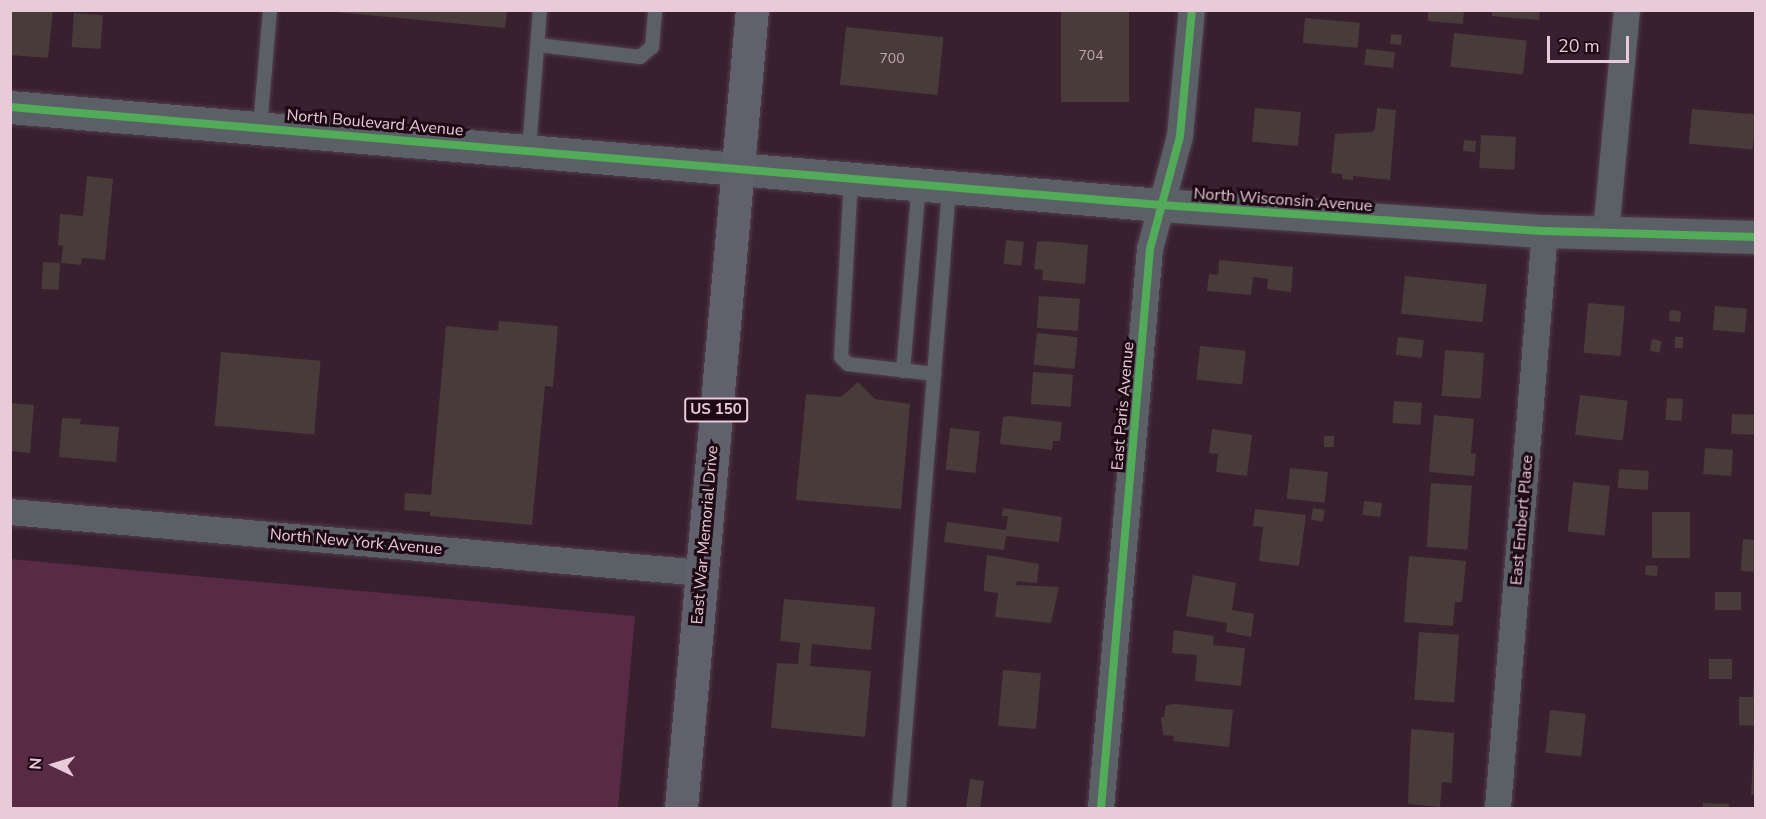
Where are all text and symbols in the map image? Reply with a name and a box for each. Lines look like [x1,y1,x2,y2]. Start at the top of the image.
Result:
scale bar [1550,24,1632,62]
text: 20 m [1558,34,1600,58]
house number: 704 [1078,48,1104,64]
house number: 700 [879,51,905,67]
street label: North Boulevard Avenue [286,106,464,140]
street label: North Wisconsin Avenue [1193,184,1373,216]
street label: East Paris Avenue [1108,341,1138,471]
road number: US 150 [683,398,749,422]
street label: East War Memorial Drive [688,445,722,625]
street label: East Embert Place [1507,454,1537,586]
street label: North New York Avenue [269,525,443,559]
north arrow [24,735,84,795]
text: N [25,757,47,770]

